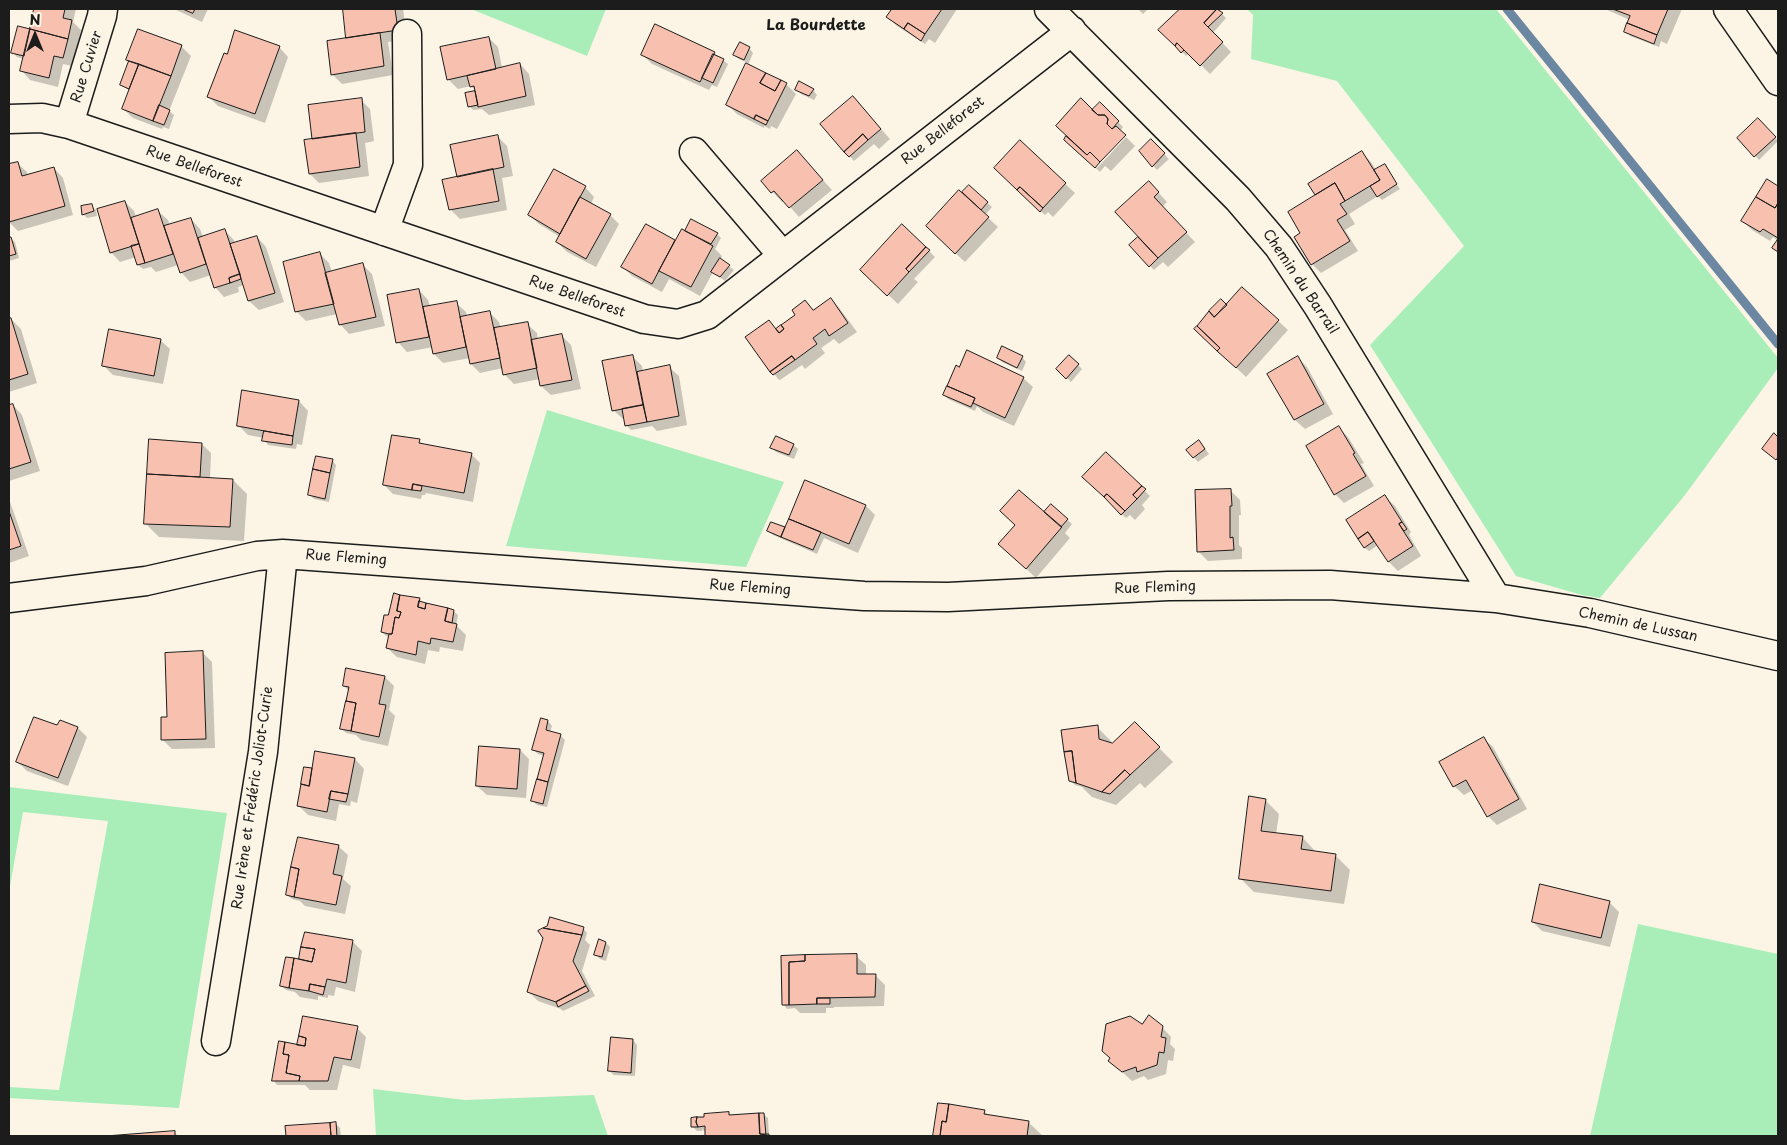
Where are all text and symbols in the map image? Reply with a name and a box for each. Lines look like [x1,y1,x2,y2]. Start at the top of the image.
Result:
text: N [29,9,41,30]
north arrow [10,10,60,60]
district label: La Bourdette [766,17,866,35]
street label: Rue Cuvier [68,29,106,105]
street label: Rue Belleforest [898,93,988,169]
street label: Rue Belleforest [144,143,244,191]
street label: Chemin du Barrail [1259,226,1341,338]
street label: Rue Belleforest [527,273,627,321]
street label: Rue Fleming [305,547,387,569]
street label: Rue Fleming [709,577,791,599]
street label: Rue Fleming [1114,578,1196,598]
street label: Chemin de Lussan [1577,604,1699,646]
street label: Rue Irène et Frédéric Joliot-Curie [229,685,277,911]

